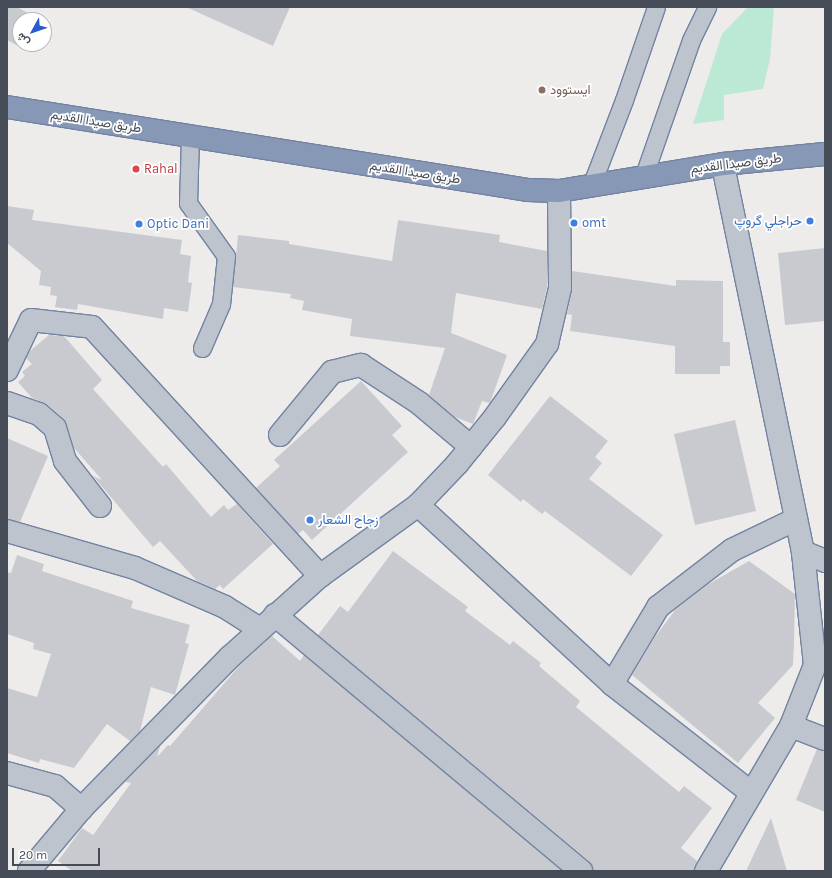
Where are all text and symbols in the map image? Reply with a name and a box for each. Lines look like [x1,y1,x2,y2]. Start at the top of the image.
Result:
north arrow [12,12,52,52]
text: ش [14,30,32,49]
place label: ايستوود [550,82,590,98]
marker: ايستوود [537,85,547,95]
street label: طريق صيدا القديم [50,107,142,137]
street label: طريق صيدا القديم [690,151,782,177]
street label: طريق صيدا القديم [369,158,461,188]
place label: Rahal [144,161,178,177]
marker: Rahal [131,164,141,174]
place label: حراجلي گروپ [734,213,802,229]
place label: omt [582,215,606,231]
place label: Optic Dani [147,216,209,232]
marker: حراجلي گروپ [805,216,815,226]
marker: omt [569,218,579,228]
marker: Optic Dani [134,219,144,229]
place label: زجاح الشعار [318,512,378,528]
marker: زجاح الشعار [305,515,315,525]
scale bar [14,840,102,866]
text: 20 m [19,848,47,862]

